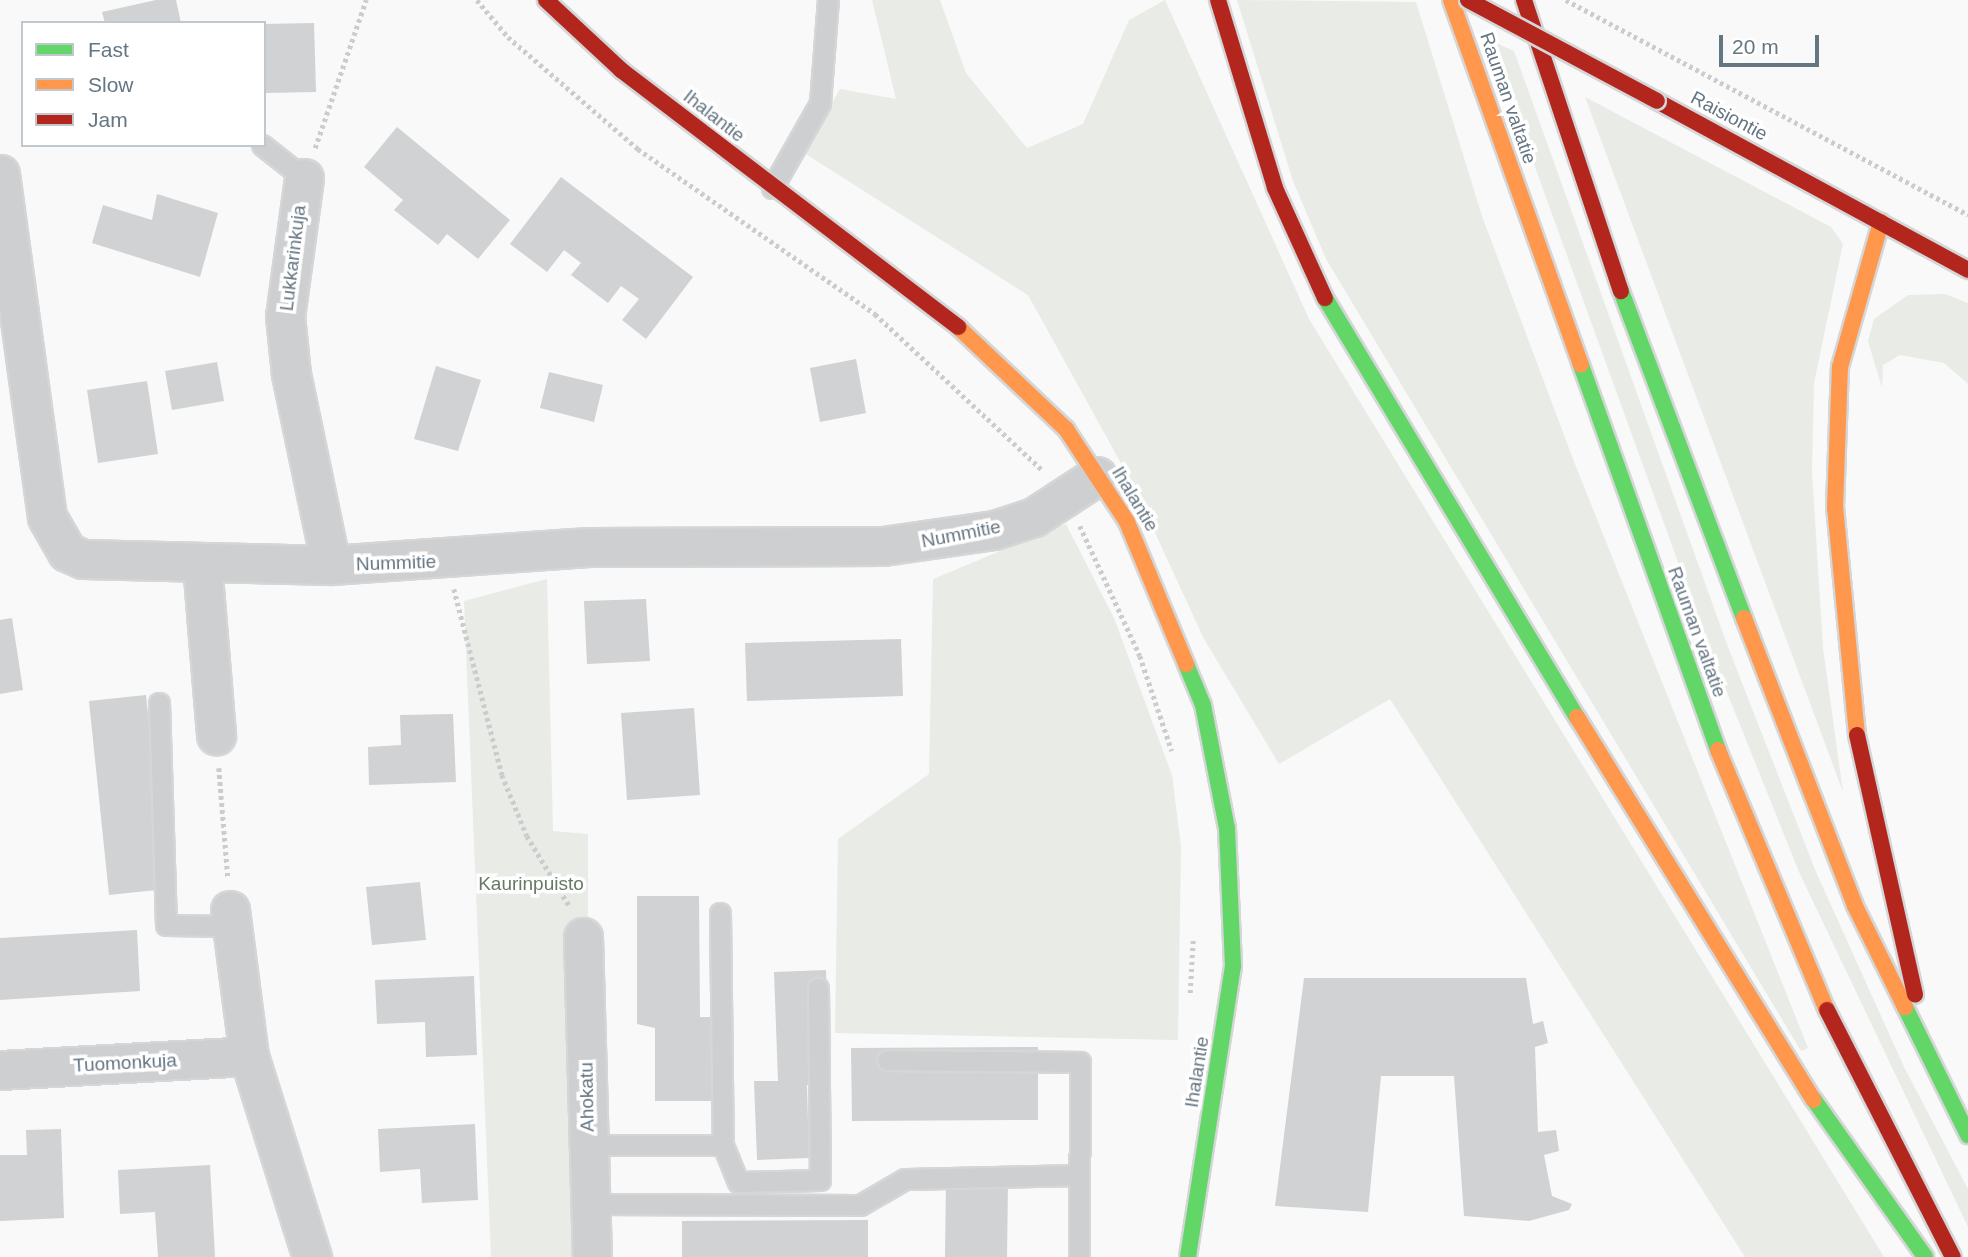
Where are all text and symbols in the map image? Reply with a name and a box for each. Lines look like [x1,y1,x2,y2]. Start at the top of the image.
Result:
legend [21,21,266,147]
scale bar [1723,21,1823,65]
street label: Rauman valtatie [1475,29,1541,167]
text: 20 m [1732,35,1779,58]
text: Fast [88,38,129,61]
text: Slow [88,73,134,96]
street label: Ihalantie [679,85,749,147]
street label: Raisiontie [1687,86,1771,146]
text: Jam [88,108,128,131]
street label: Lukkarinkuja [275,204,311,312]
street label: Ihalantie [1107,462,1163,536]
street label: Nummitie [919,515,1003,553]
street label: Nummitie [356,550,436,576]
street label: Rauman valtatie [1663,564,1731,700]
park label: Kaurinpuisto [478,873,584,895]
street label: Ihalantie [1180,1035,1214,1109]
street label: Tuomonkuja [73,1049,177,1077]
street label: Ahokatu [575,1062,599,1132]

